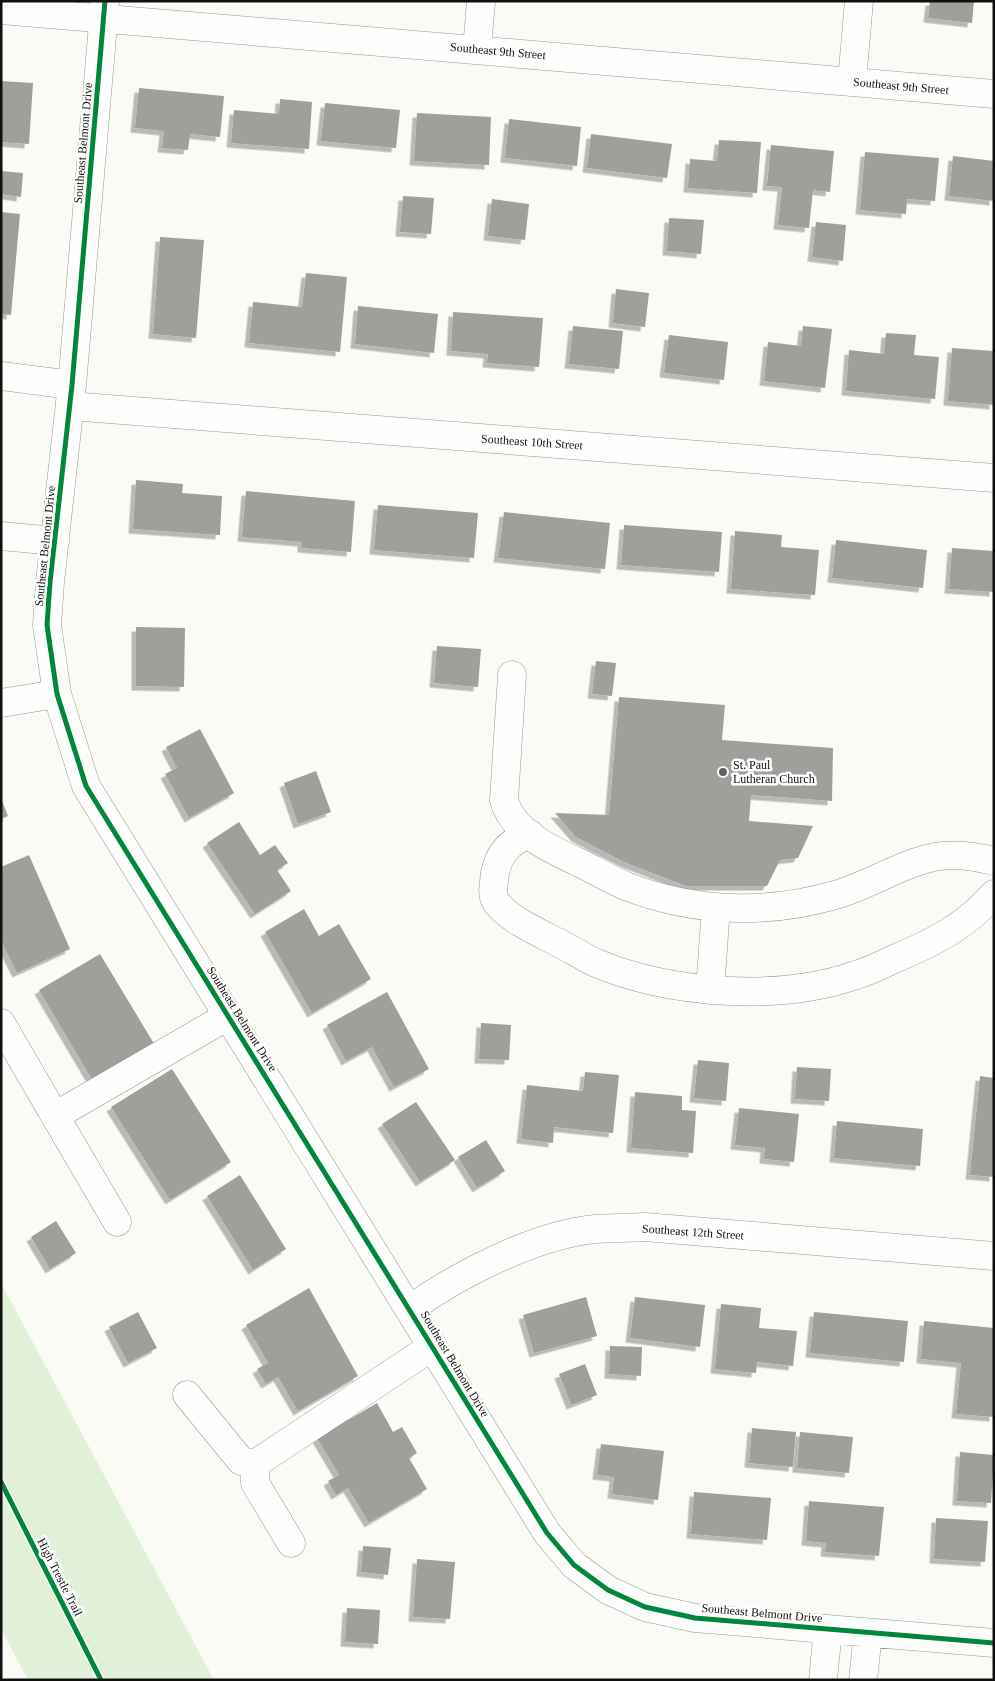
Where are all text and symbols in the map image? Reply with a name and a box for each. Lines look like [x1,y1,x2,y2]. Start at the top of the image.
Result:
street label: Southeast 9th Street [450,40,547,62]
street label: Southeast 9th Street [853,75,950,97]
street label: Southeast Belmont Drive [71,82,95,204]
street label: Southeast 10th Street [481,431,584,453]
street label: Southeast Belmont Drive [32,485,58,607]
place label: St. Paul Lutheran Church [733,758,815,786]
marker: St. Paul Lutheran Church [717,766,729,778]
street label: Southeast Belmont Drive [204,964,280,1074]
street label: Southeast 12th Street [642,1221,745,1243]
street label: Southeast Belmont Drive [418,1308,492,1420]
street label: High Trestle Trail [34,1536,86,1619]
street label: Southeast Belmont Drive [701,1601,823,1625]

